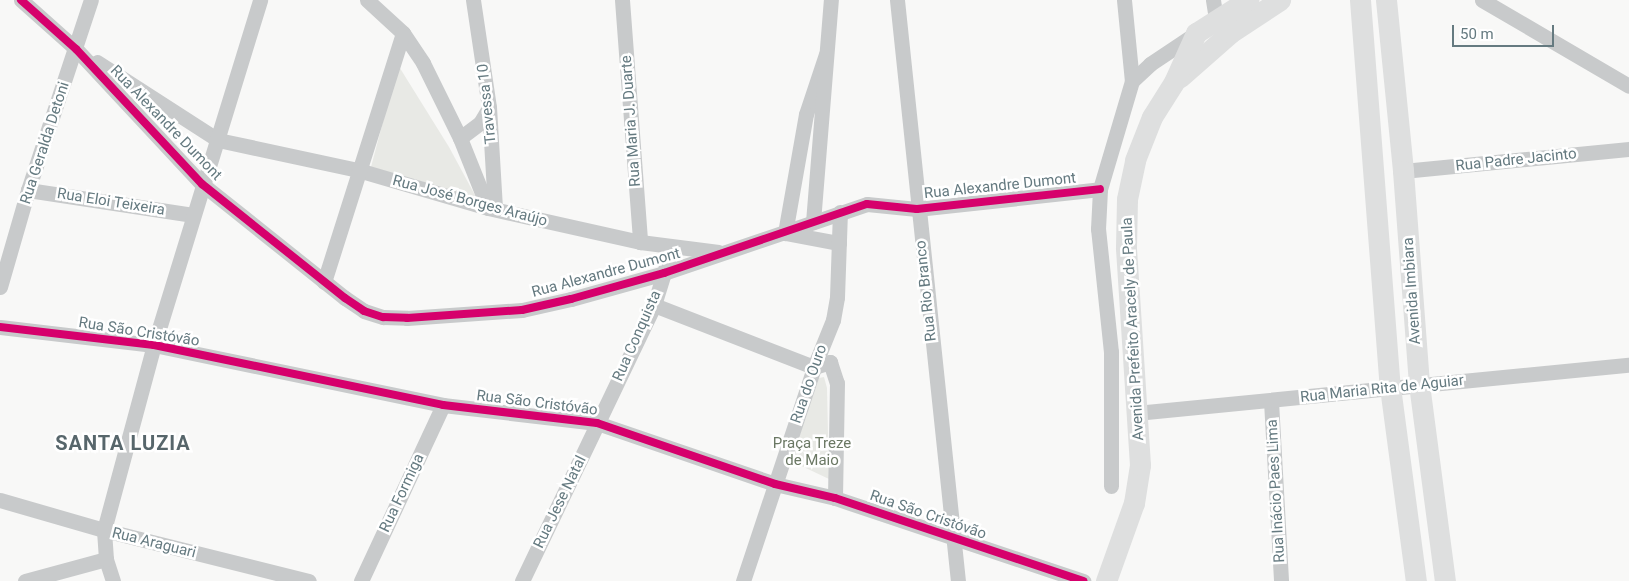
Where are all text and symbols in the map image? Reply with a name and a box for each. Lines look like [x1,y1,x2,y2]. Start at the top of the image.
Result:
scale bar [1454,15,1556,47]
text: 50 m [1460,25,1494,43]
street label: Rua Maria J. Duarte [617,55,645,187]
street label: Rua Alexandre Dumont [106,62,226,184]
street label: Travessa 10 [474,63,500,145]
street label: Rua Geralda Detoni [17,80,73,206]
street label: Rua Padre Jacinto [1455,145,1577,175]
street label: Rua Alexandre Dumont [923,169,1077,203]
street label: Rua José Borges Araújo [391,172,549,230]
street label: Rua Eloi Teixeira [56,185,166,219]
street label: Avenida Prefeito Aracely de Paula [1118,217,1148,441]
street label: Avenida Imbiara [1399,237,1425,345]
street label: Rua Rio Branco [912,240,940,342]
street label: Rua Alexandre Dumont [530,245,682,301]
street label: Rua Conquista [609,288,665,384]
street label: Rua São Cristóvão [77,314,201,350]
street label: Rua do Ouro [787,342,831,426]
street label: Rua Maria Rita de Aguiar [1299,371,1465,407]
street label: Rua São Cristóvão [475,387,599,419]
street label: Rua Inácio Paes Lima [1263,419,1289,563]
district label: SANTA LUZIA [54,431,192,455]
park label: Praça Treze de Maio [773,434,851,469]
street label: Rua Formiga [376,451,428,535]
street label: Rua Jese Natal [530,453,590,551]
street label: Rua São Cristóvão [867,487,989,543]
street label: Rua Araguari [110,524,198,562]

